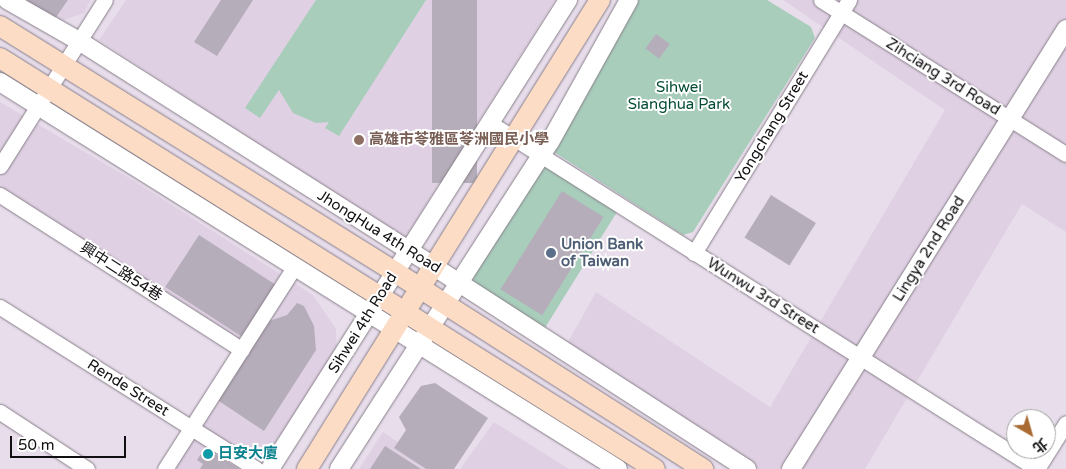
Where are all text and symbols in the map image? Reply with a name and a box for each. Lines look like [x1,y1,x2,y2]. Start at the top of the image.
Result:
street label: Zihciang 3rd Road [883,35,1003,119]
street label: Yongchang Street [732,68,812,186]
park label: Sihwei Sianghua Park [628,78,730,113]
place label: 高雄市苓雅區苓洲國民小學 [369,131,549,149]
marker: 高雄市苓雅區苓洲國民小學 [353,134,365,146]
street label: JhongHua 4th Road [314,187,444,277]
street label: Lingya 2nd Road [889,193,969,305]
place label: Union Bank of Taiwan [561,235,643,270]
street label: 興中二路54巷 [77,239,165,305]
marker: Union Bank of Taiwan [545,247,557,259]
street label: Wunwu 3rd Street [704,254,822,338]
street label: Sihwei 4th Road [325,269,401,377]
street label: Rende Street [84,356,172,420]
north arrow [1006,409,1056,459]
scale bar [12,426,129,458]
text: 北 [1029,434,1051,456]
text: 50 m [18,436,55,454]
place label: 日安大廈 [218,445,278,463]
marker: 日安大廈 [202,448,214,460]

